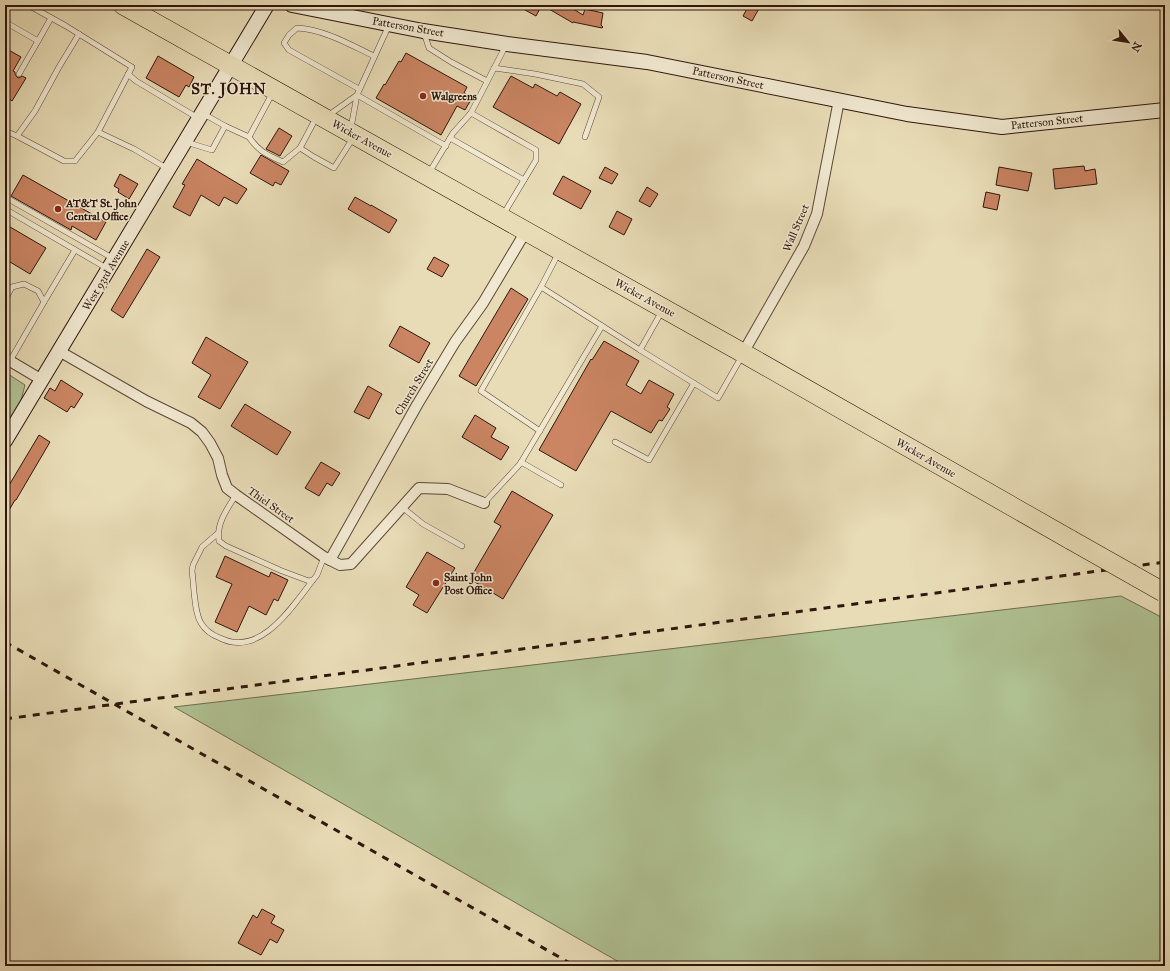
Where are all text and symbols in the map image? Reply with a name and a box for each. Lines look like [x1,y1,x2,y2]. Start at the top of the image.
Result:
street label: Patterson Street [371,14,445,40]
north arrow [1108,22,1148,62]
text: N [1128,39,1144,55]
street label: Patterson Street [691,64,765,92]
district label: ST. JOHN [191,80,267,99]
place label: Walgreens [431,90,477,103]
marker: Walgreens [418,91,428,101]
street label: Patterson Street [1010,112,1084,132]
street label: Wicker Avenue [329,117,395,161]
place label: AT&T St. John Central Office [65,197,137,223]
street label: Wall Street [780,202,812,254]
marker: AT&T St. John Central Office [53,204,63,214]
street label: West 93rd Avenue [80,237,132,313]
street label: Wicker Avenue [612,276,678,320]
street label: Church Street [392,356,436,418]
street label: Wicker Avenue [894,436,959,481]
street label: Thiel Street [245,484,297,526]
place label: Saint John Post Office [444,571,493,597]
marker: Saint John Post Office [431,578,441,588]

